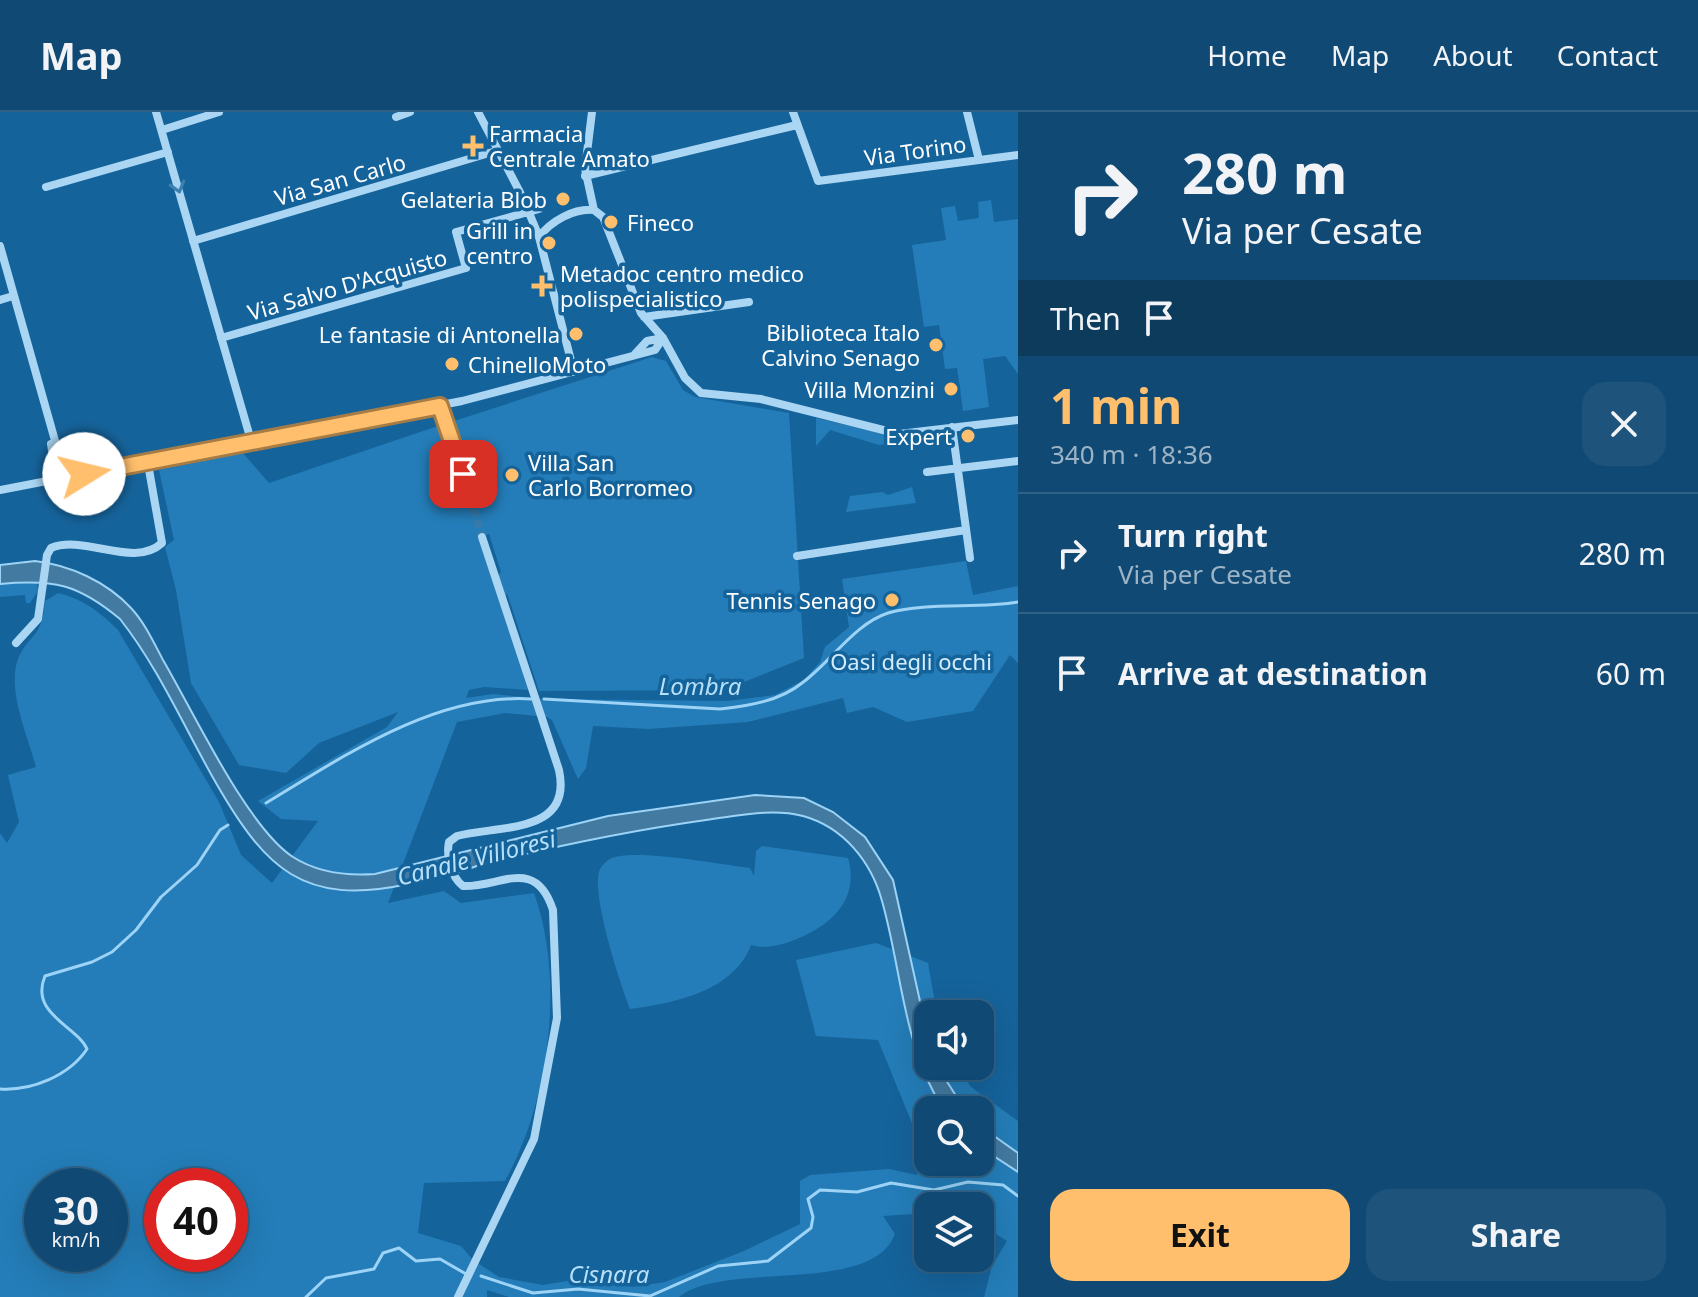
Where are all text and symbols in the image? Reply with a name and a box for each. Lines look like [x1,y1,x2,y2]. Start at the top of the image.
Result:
text: Map [40,29,123,81]
text: Home [1207,36,1287,74]
text: Map [1331,36,1389,74]
text: About [1433,36,1513,74]
text: Contact [1557,36,1658,74]
place label: Farmacia Centrale Amato [489,118,650,173]
street label: Via Torino [862,128,968,172]
text: 280 m [1182,134,1347,210]
marker: Farmacia Centrale Amato [464,137,482,155]
icon: right [1050,144,1154,248]
street label: Via San Carlo [271,146,409,212]
one-way arrow [169,179,185,193]
place label: Gelateria Blob [401,184,547,214]
marker: Gelateria Blob [554,190,572,208]
text: Via per Cesate [1182,206,1423,255]
place label: Fineco [627,207,694,237]
marker: Fineco [602,213,620,231]
place label: Grill in centro [466,215,533,270]
marker: Grill in centro [540,234,558,252]
street label: Via Salvo D'Acquisto [244,241,450,327]
place label: Metadoc centro medico polispecialistico [560,258,804,313]
marker: Metadoc centro medico polispecialistico [531,275,553,297]
icon: arrive [1137,296,1181,340]
text: Then [1050,298,1121,339]
place label: Biblioteca Italo Calvino Senago [761,317,920,372]
place label: Le fantasie di Antonella [319,319,560,349]
marker: Le fantasie di Antonella [567,325,585,343]
marker: Biblioteca Italo Calvino Senago [927,336,945,354]
place label: ChinelloMoto [468,349,606,379]
marker: ChinelloMoto [443,355,461,373]
text: 1 min [1050,373,1182,438]
place label: Villa Monzini [805,374,935,404]
marker: Villa Monzini [942,380,960,398]
button: close [1582,382,1666,466]
place label: Expert [885,421,952,451]
marker: Expert [959,427,977,445]
position arrow [42,432,126,516]
text: 340 m · 18:36 [1050,436,1213,472]
pin [429,440,497,508]
place label: Villa San Carlo Borromeo [528,447,693,502]
icon: arrive [441,452,485,496]
marker: Villa San Carlo Borromeo [503,466,521,484]
text: Turn right [1118,515,1268,556]
icon: right [1050,531,1094,575]
text: 280 m [1579,533,1666,574]
text: Via per Cesate [1118,556,1292,592]
place label: Tennis Senago [727,585,876,615]
marker: Tennis Senago [883,591,901,609]
park label: Oasi degli occhi [830,646,992,676]
icon: arrive [1050,651,1094,695]
text: Arrive at destination [1118,653,1428,694]
text: 60 m [1596,653,1666,694]
water label: Lombra [659,669,742,702]
water label: Canale Villoresi [393,821,560,893]
map controls [914,1000,994,1272]
button: sound [914,1000,994,1080]
button: search [914,1096,994,1176]
speed limit sign: 40 [144,1168,248,1272]
text: 30 [53,1182,99,1237]
button: Exit [1050,1189,1350,1281]
button: Share [1366,1189,1666,1281]
button: layers [914,1192,994,1272]
text: km/h [51,1226,101,1253]
water label: Cisnara [569,1257,650,1290]

